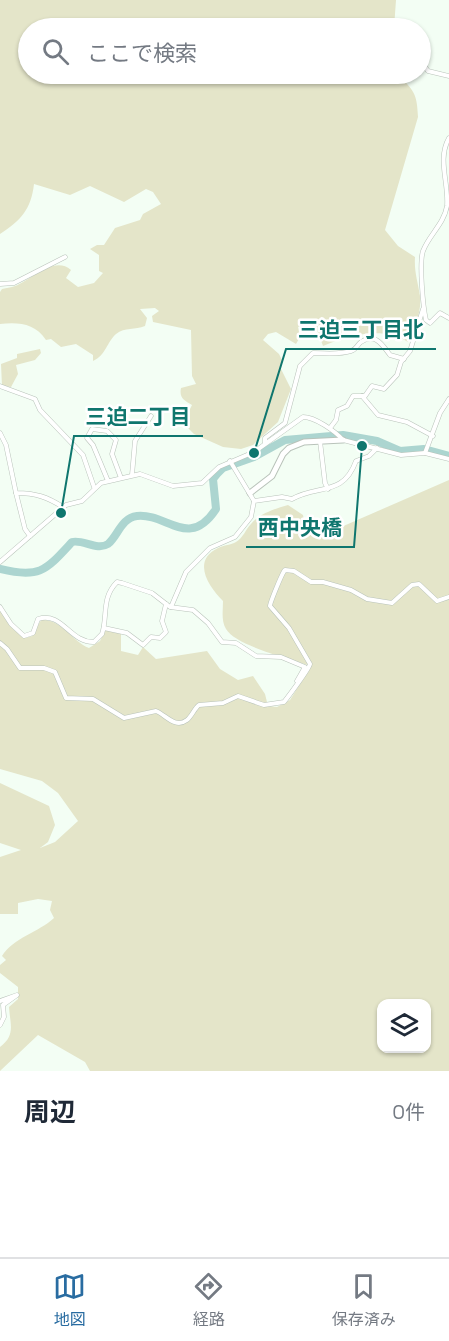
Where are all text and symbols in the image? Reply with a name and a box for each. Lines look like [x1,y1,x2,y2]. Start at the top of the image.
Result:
search box [18,18,431,84]
icon: search [39,35,72,68]
text: ここで検索 [87,39,197,67]
callout: 三迫三丁目北 [286,310,436,349]
text: 三迫三丁目北 [298,316,424,343]
callout: 三迫二丁目 [74,397,203,436]
text: 三迫二丁目 [86,403,191,430]
callout: 西中央橋 [246,508,354,547]
text: 西中央橋 [258,514,342,541]
map controls [377,999,431,1053]
button: layers [377,999,431,1053]
text: 周辺 [24,1095,76,1129]
text: 0件 [392,1099,425,1125]
tab: 地図 [53,1270,86,1330]
tab: 経路 [192,1270,225,1330]
tab: 保存済み [332,1270,396,1330]

